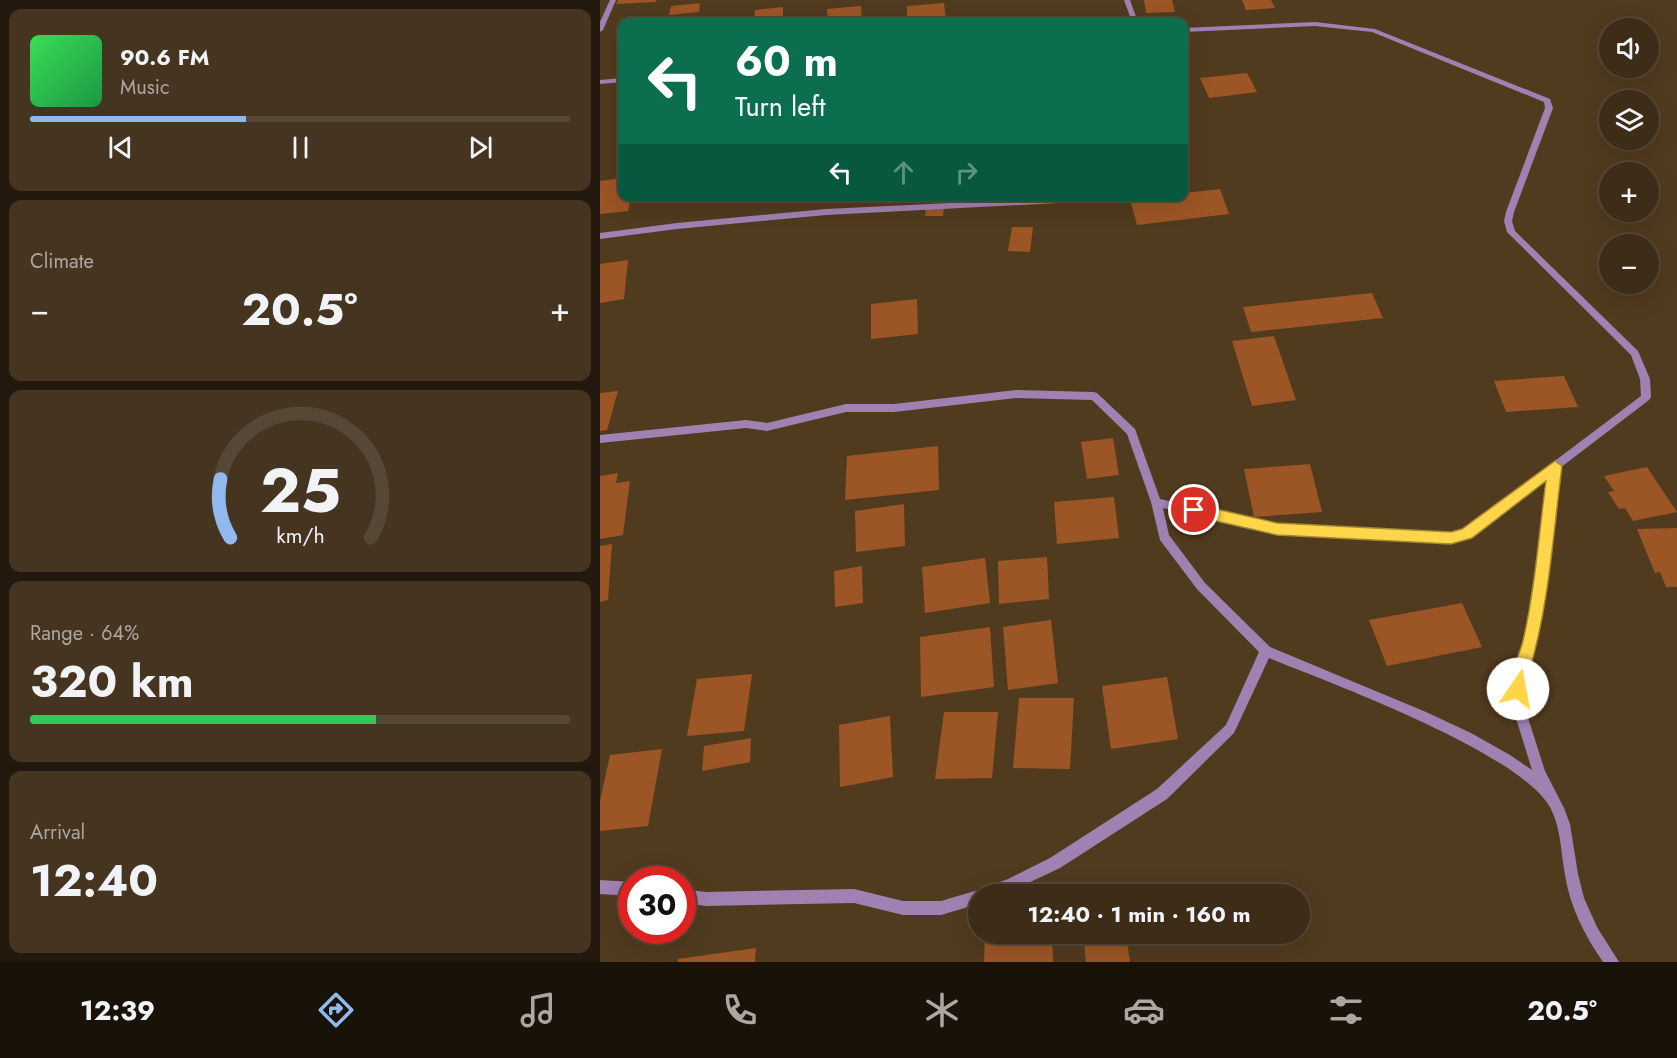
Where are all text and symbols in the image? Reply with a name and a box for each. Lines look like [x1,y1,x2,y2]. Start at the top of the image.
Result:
map controls [1599,18,1659,294]
button: sound [1599,18,1659,78]
text: 60 m [735,31,838,92]
text: 90.6 FM [120,41,209,73]
icon: left [636,42,714,120]
text: Music [120,73,170,102]
text: Turn left [735,87,825,126]
button: layers [1599,90,1659,150]
icon: previous [104,131,137,164]
icon: pause [284,131,317,164]
icon: next [464,131,497,164]
icon: left [824,156,857,189]
icon: ahead [887,156,920,189]
icon: right [950,156,983,189]
button: + [1599,162,1659,222]
button: − [1599,234,1659,294]
text: Climate [30,247,94,276]
text: 20.5° [241,277,358,342]
text: − [30,286,49,333]
text: + [550,286,570,333]
text: 25 [259,445,341,535]
pin [1168,484,1219,535]
icon: arrive [1177,493,1210,526]
text: km/h [276,520,324,551]
text: Range · 64% [30,619,139,648]
text: 320 km [30,649,194,714]
position arrow [1486,657,1550,721]
text: Arrival [30,818,85,847]
text: 12:40 [30,848,158,913]
speed limit sign: 30 [618,866,696,944]
text: 12:40 · 1 min · 160 m [1028,898,1250,930]
icon: directions [315,989,357,1031]
icon: music [517,989,559,1031]
icon: phone [719,989,761,1031]
icon: climate [921,989,963,1031]
icon: car [1123,989,1165,1031]
icon: filters [1325,989,1367,1031]
text: 12:39 [80,991,155,1030]
text: 20.5° [1527,991,1597,1030]

